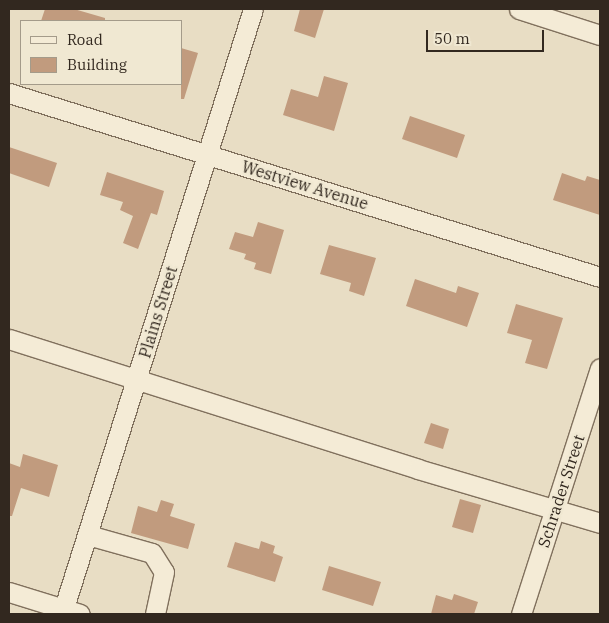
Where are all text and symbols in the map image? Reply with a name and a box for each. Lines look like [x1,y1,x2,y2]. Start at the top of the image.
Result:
legend [20,20,182,85]
scale bar [429,20,546,52]
text: 50 m [434,29,470,48]
text: Road [67,30,103,49]
text: Building [67,55,127,74]
street label: Westview Avenue [239,157,371,213]
street label: Plains Street [135,264,181,360]
street label: Schrader Street [534,432,588,550]

